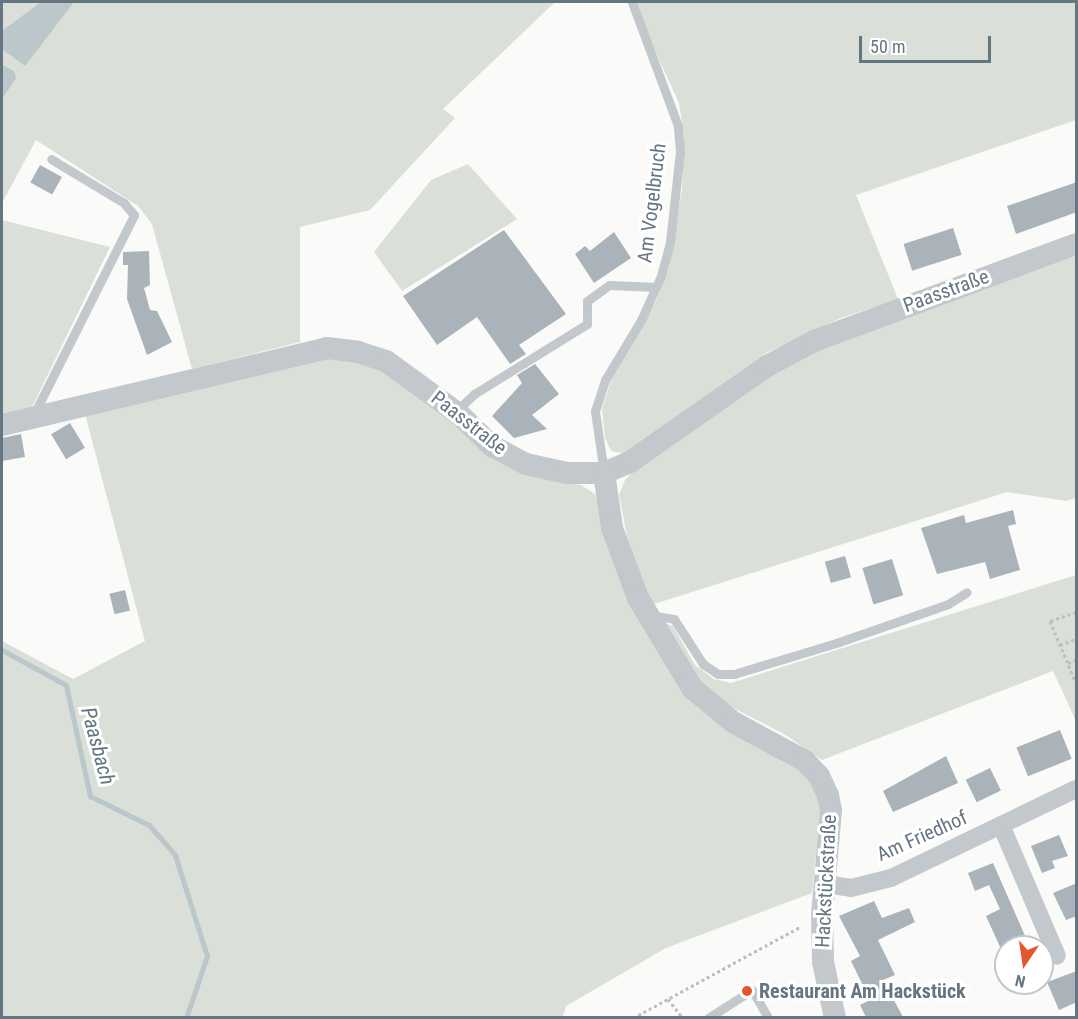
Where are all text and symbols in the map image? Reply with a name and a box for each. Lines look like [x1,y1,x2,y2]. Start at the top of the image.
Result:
scale bar [862,24,994,62]
text: 50 m [870,36,905,57]
street label: Am Vogelbruch [633,142,671,264]
street label: Paasstraße [900,264,992,318]
street label: Paasstraße [426,386,512,460]
water label: Paasbach [76,705,120,787]
street label: Am Friedhof [873,805,971,867]
street label: Hackstückstraße [811,814,841,948]
north arrow [994,935,1054,995]
text: N [1013,971,1027,991]
place label: Restaurant Am Hackstück [759,979,966,1003]
marker: Restaurant Am Hackstück [740,984,754,998]

